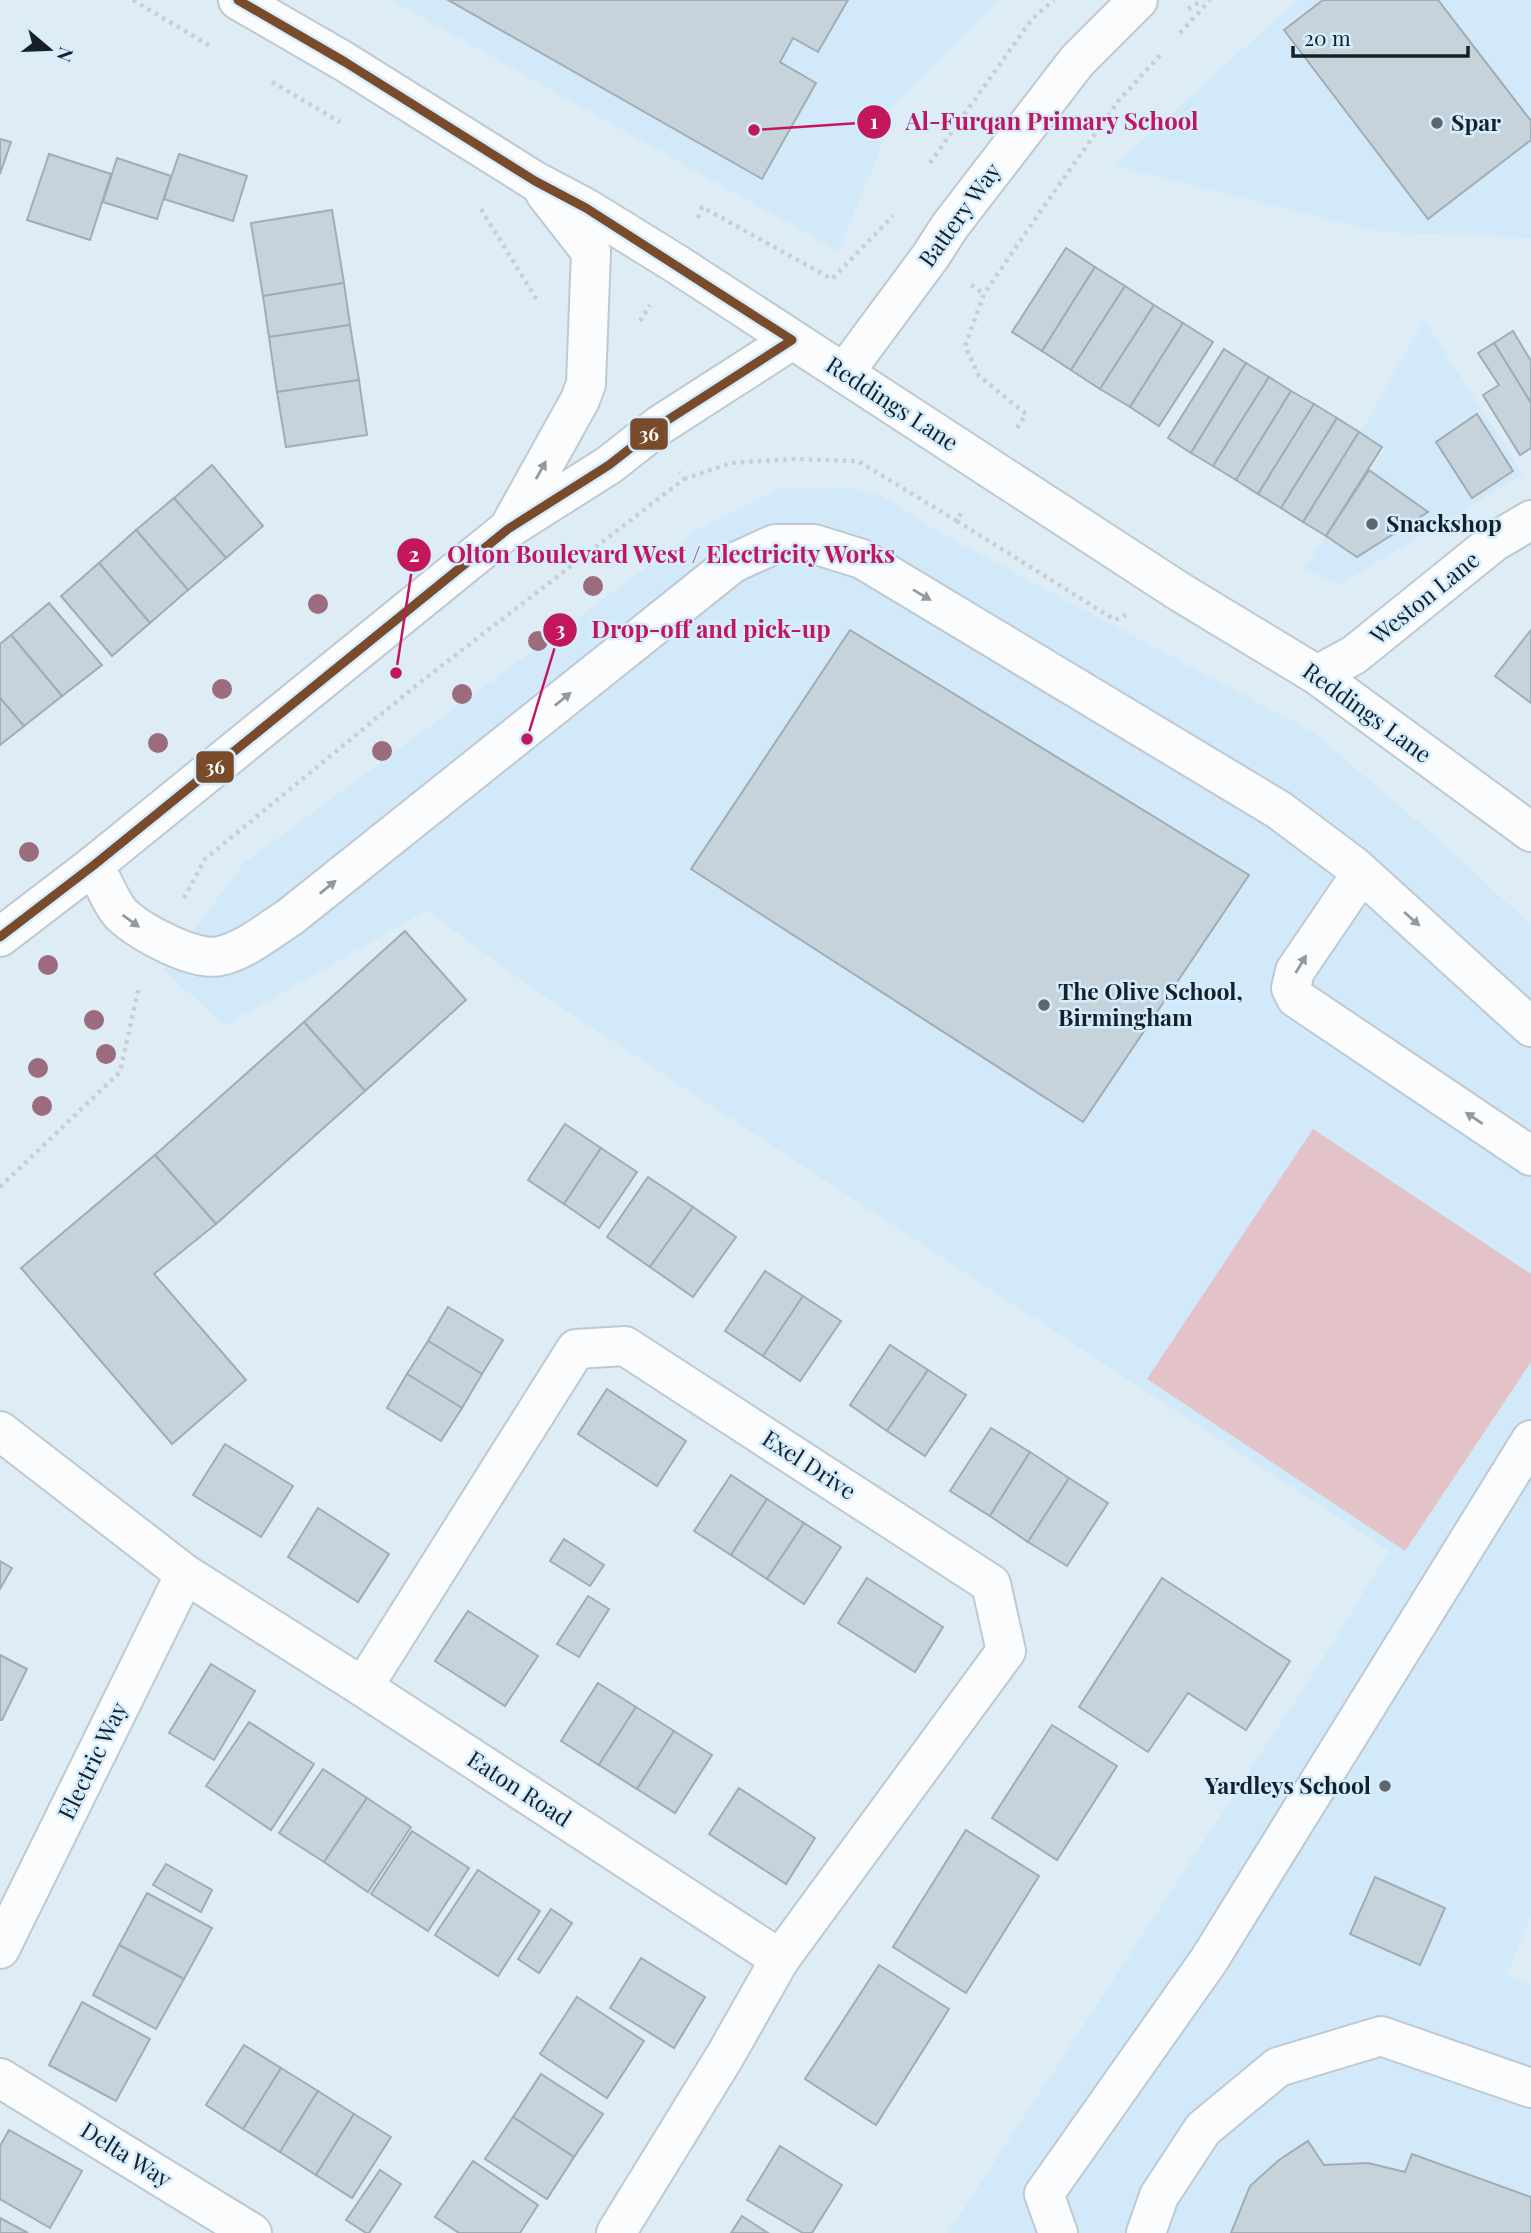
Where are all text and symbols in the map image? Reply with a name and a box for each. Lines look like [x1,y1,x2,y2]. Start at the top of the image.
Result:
north arrow [14,14,84,84]
scale bar [1293,14,1468,58]
text: 20 m [1304,23,1351,51]
text: N [51,44,81,66]
callout: Al-Furqan Primary School [856,99,1213,144]
text: Al-Furqan Primary School [904,104,1199,136]
text: 1 [870,106,878,134]
place label: Spar [1451,106,1501,137]
marker: Spar [1429,115,1445,131]
street label: Battery Way [911,156,1007,272]
street label: Reddings Lane [821,348,965,457]
line badge: 36 [629,417,669,451]
text: 36 [639,420,659,446]
one-way arrow [535,460,547,480]
place label: Snackshop [1386,507,1502,538]
marker: Snackshop [1364,516,1380,532]
callout: Olton Boulevard West / Electricity Works [397,532,910,577]
text: Olton Boulevard West / Electricity Works [447,537,895,569]
text: 2 [409,539,420,567]
street label: Weston Lane [1362,543,1485,651]
one-way arrow [913,589,932,601]
callout: Drop-off and pick-up [542,607,844,652]
text: Drop-off and pick-up [591,612,831,644]
text: 3 [555,614,565,642]
street label: Reddings Lane [1297,655,1438,769]
one-way arrow [554,691,572,706]
line badge: 36 [195,750,235,784]
text: 36 [205,753,225,779]
one-way arrow [318,879,336,894]
one-way arrow [1403,911,1420,927]
one-way arrow [122,914,140,928]
one-way arrow [1294,954,1307,974]
place label: The Olive School, Birmingham [1058,975,1243,1032]
marker: The Olive School, Birmingham [1036,997,1052,1013]
one-way arrow [1465,1111,1484,1124]
street label: Exel Drive [757,1422,863,1506]
street label: Electric Way [50,1696,134,1824]
street label: Eaton Road [462,1743,578,1833]
place label: Yardleys School [1204,1769,1371,1800]
marker: Yardleys School [1377,1778,1393,1794]
street label: Delta Way [75,2114,178,2194]

